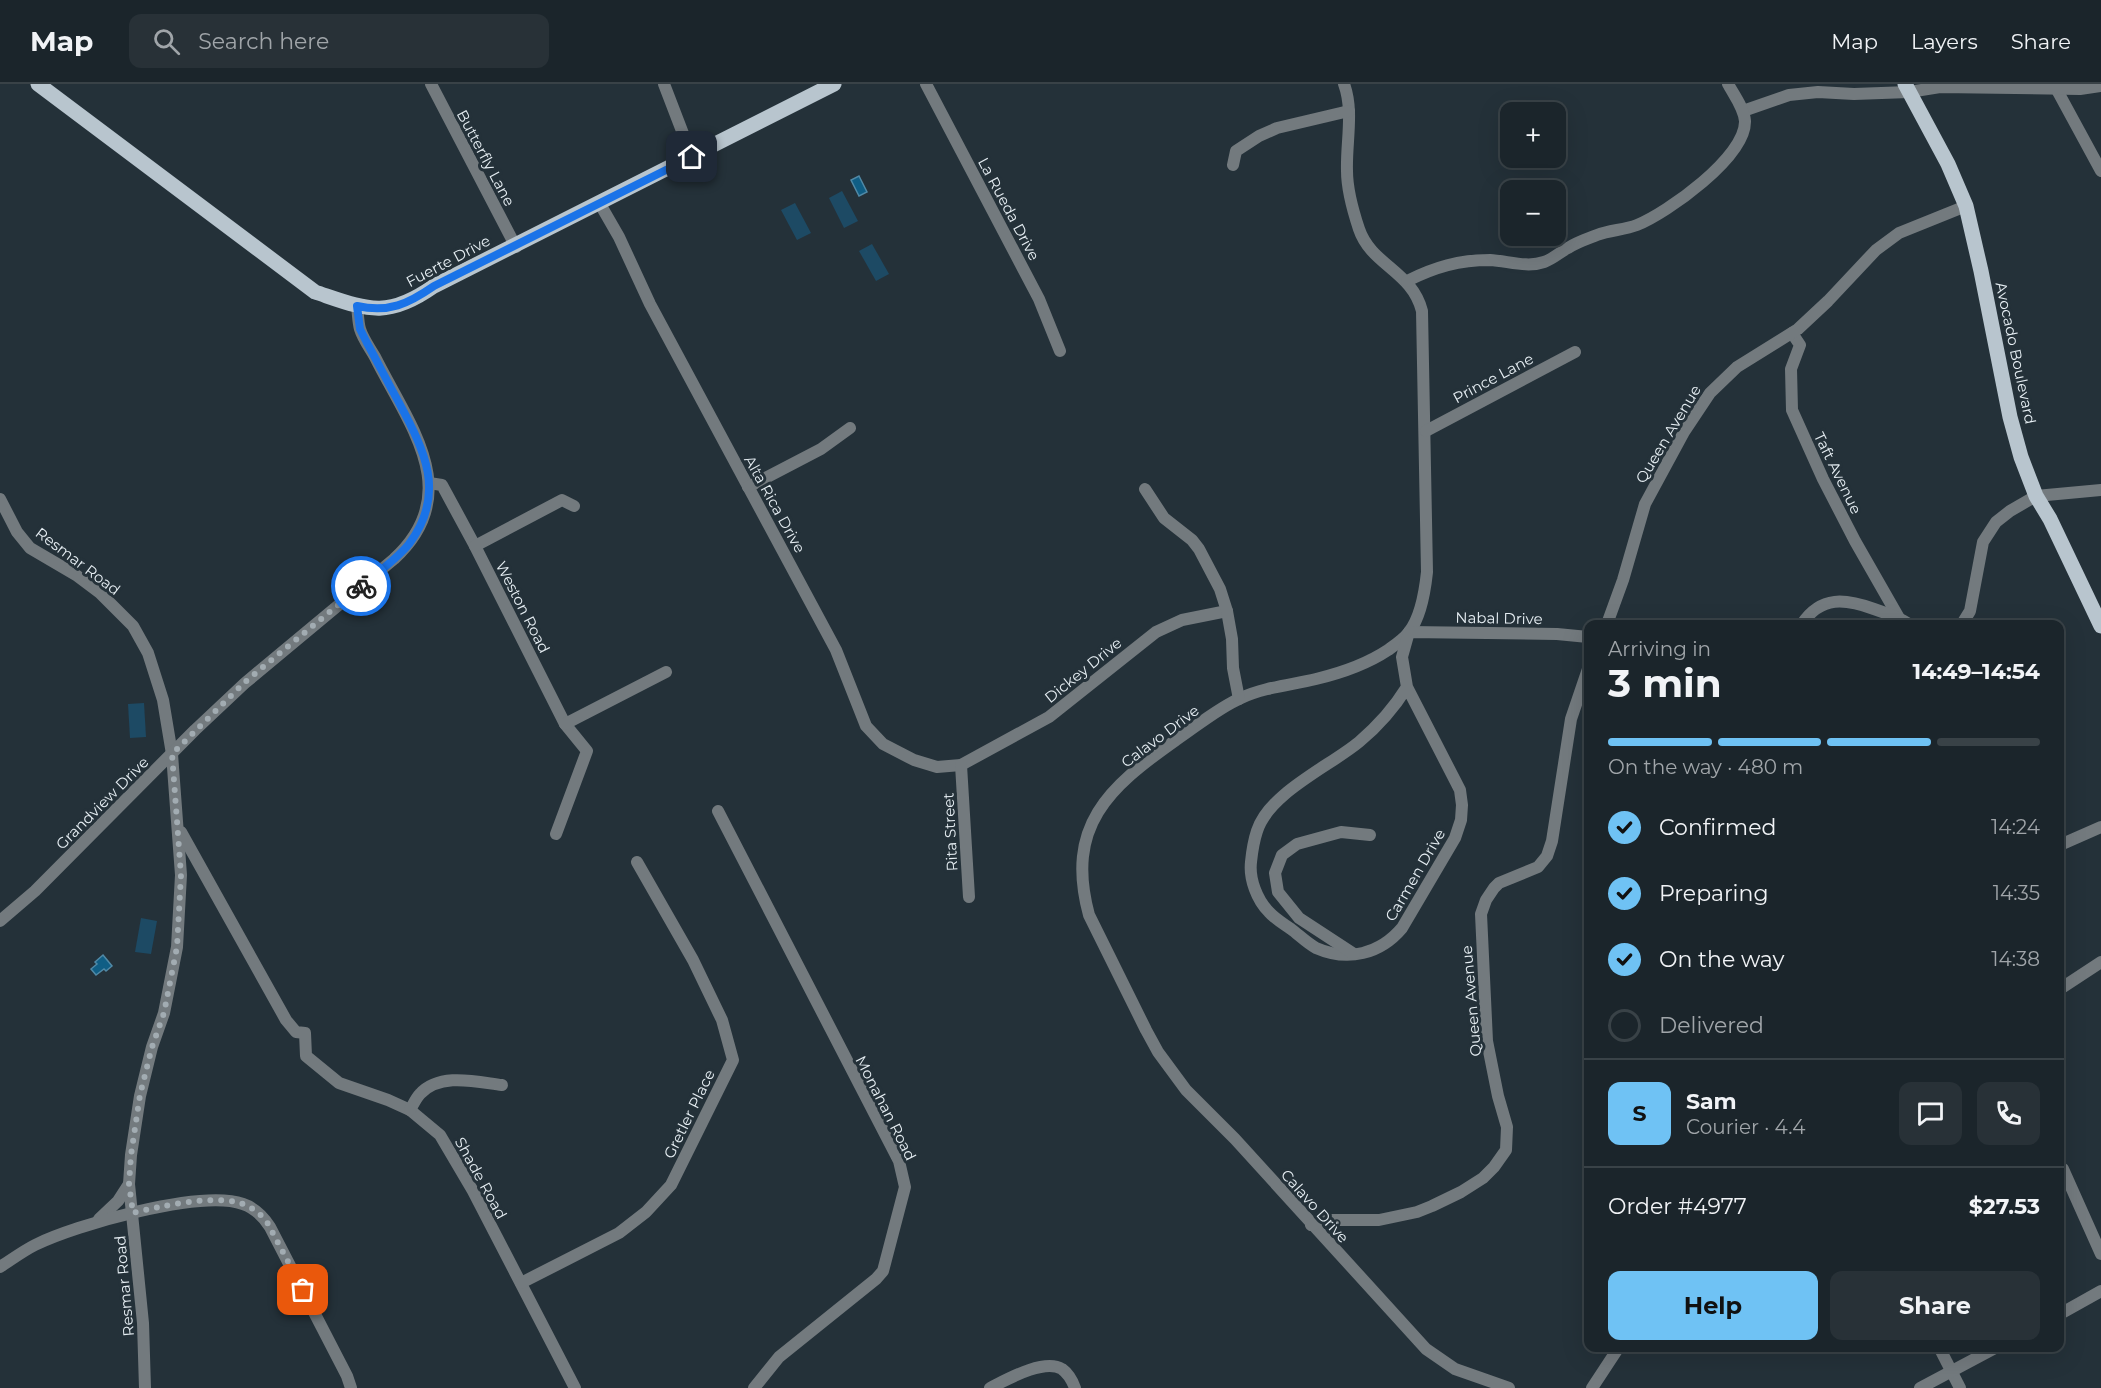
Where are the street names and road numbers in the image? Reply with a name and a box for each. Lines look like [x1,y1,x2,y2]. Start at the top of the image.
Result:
street label: Butterfly Lane [453,107,519,209]
street label: La Rueda Drive [974,154,1044,264]
street label: Fuerte Drive [403,231,493,291]
street label: Avocado Boulevard [1992,280,2040,426]
street label: Prince Lane [1449,349,1537,407]
street label: Queen Avenue [1631,381,1705,487]
street label: Taft Avenue [1810,429,1866,517]
street label: Alta Rica Drive [740,452,810,556]
street label: Resmar Road [32,523,124,599]
street label: Weston Road [492,558,554,656]
street label: Nabal Drive [1455,608,1543,628]
street label: Dickey Drive [1041,633,1125,707]
street label: Calavo Drive [1117,701,1203,771]
street label: Grandview Drive [52,753,152,853]
street label: Rita Street [938,792,962,872]
street label: Carmen Drive [1381,825,1449,925]
street label: Queen Avenue [1457,945,1485,1057]
street label: Monahan Road [851,1052,921,1164]
street label: Gretler Place [659,1066,719,1162]
street label: Shade Road [451,1134,511,1222]
street label: Calavo Drive [1277,1165,1353,1247]
street label: Resmar Road [110,1235,138,1337]

